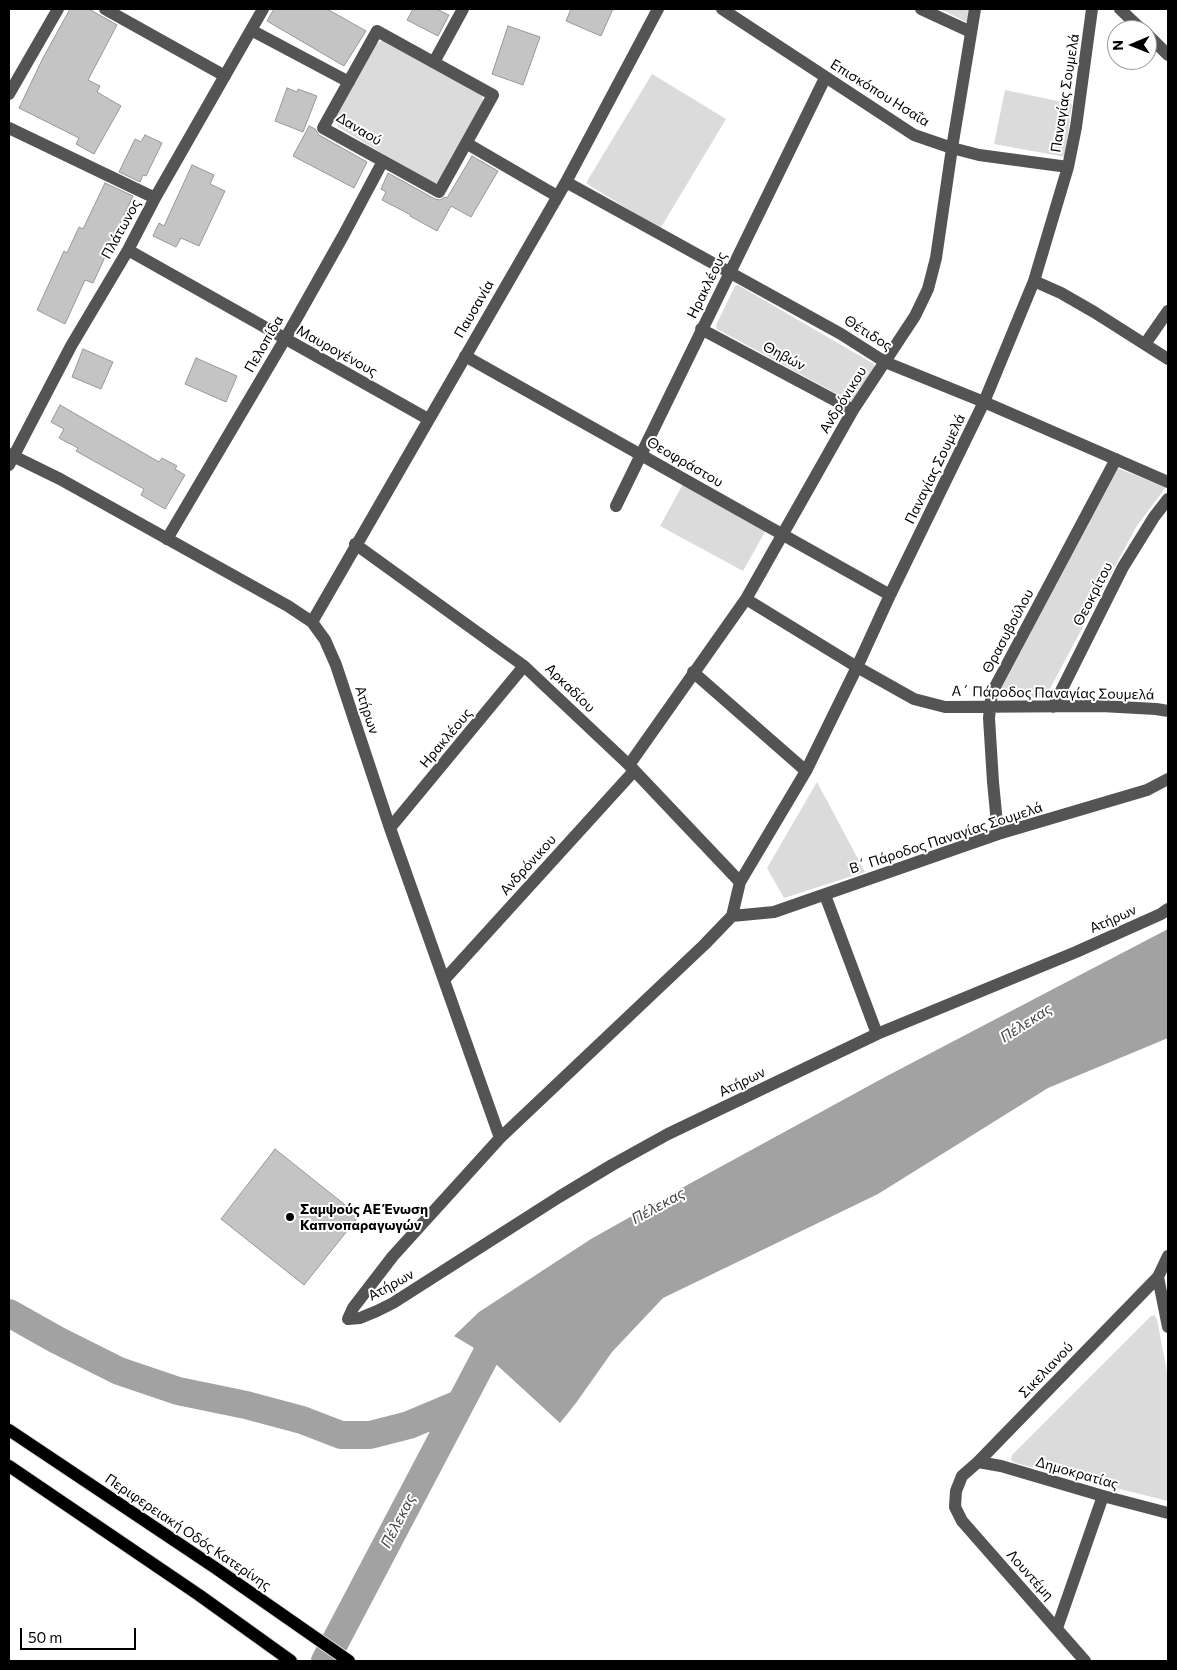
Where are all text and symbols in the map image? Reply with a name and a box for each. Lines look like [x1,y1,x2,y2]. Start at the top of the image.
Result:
north arrow [1107,20,1157,70]
street label: Παναγίας Σουμελά [1047,32,1083,154]
text: N [1109,40,1126,51]
street label: Επισκόπου Ησαΐα [827,56,933,130]
street label: Δαναού [333,109,385,149]
street label: Πλάτωνος [98,196,144,262]
street label: Ηρακλέους [684,249,730,321]
street label: Παυσανία [451,277,497,341]
street label: Θέτιδος [841,312,895,354]
street label: Πελοπίδα [241,313,287,375]
street label: Μαυρογένους [294,322,380,380]
street label: Θηβών [760,338,808,374]
street label: Ανδρόνικου [816,363,870,437]
street label: Παναγίας Σουμελά [901,411,969,527]
street label: Θεοφράστου [644,433,726,491]
street label: Θεοκρίτου [1070,559,1116,629]
street label: Θρασυβούλου [979,586,1037,676]
street label: Αρκαδίου [542,660,598,716]
street label: Α΄ Πάροδος Παναγίας Σουμελά [952,683,1154,703]
street label: Ατήρων [351,684,383,736]
street label: Ηρακλέους [416,705,476,771]
street label: Β΄ Πάροδος Παναγίας Σουμελά [847,799,1045,877]
street label: Ανδρόνικου [496,831,560,899]
street label: Ατήρων [1087,901,1139,937]
water label: Πέλεκας [997,1000,1055,1046]
street label: Ατήρων [716,1064,768,1100]
water label: Πέλεκας [628,1184,688,1228]
place label: Σαμψούς ΑΕ Ένωση Καπνοπαραγωγών [300,1201,428,1234]
marker: Σαμψούς ΑΕ Ένωση Καπνοπαραγωγών [284,1211,296,1223]
street label: Ατήρων [365,1266,417,1304]
street label: Σικελιανού [1015,1339,1077,1401]
street label: Δημοκρατίας [1034,1453,1120,1493]
street label: Περιφερειακή Οδός Κατερίνης [102,1470,274,1594]
water label: Πέλεκας [377,1491,419,1551]
street label: Λουντέμη [1003,1546,1057,1604]
scale bar [22,1618,139,1650]
text: 50 m [28,1628,62,1646]

